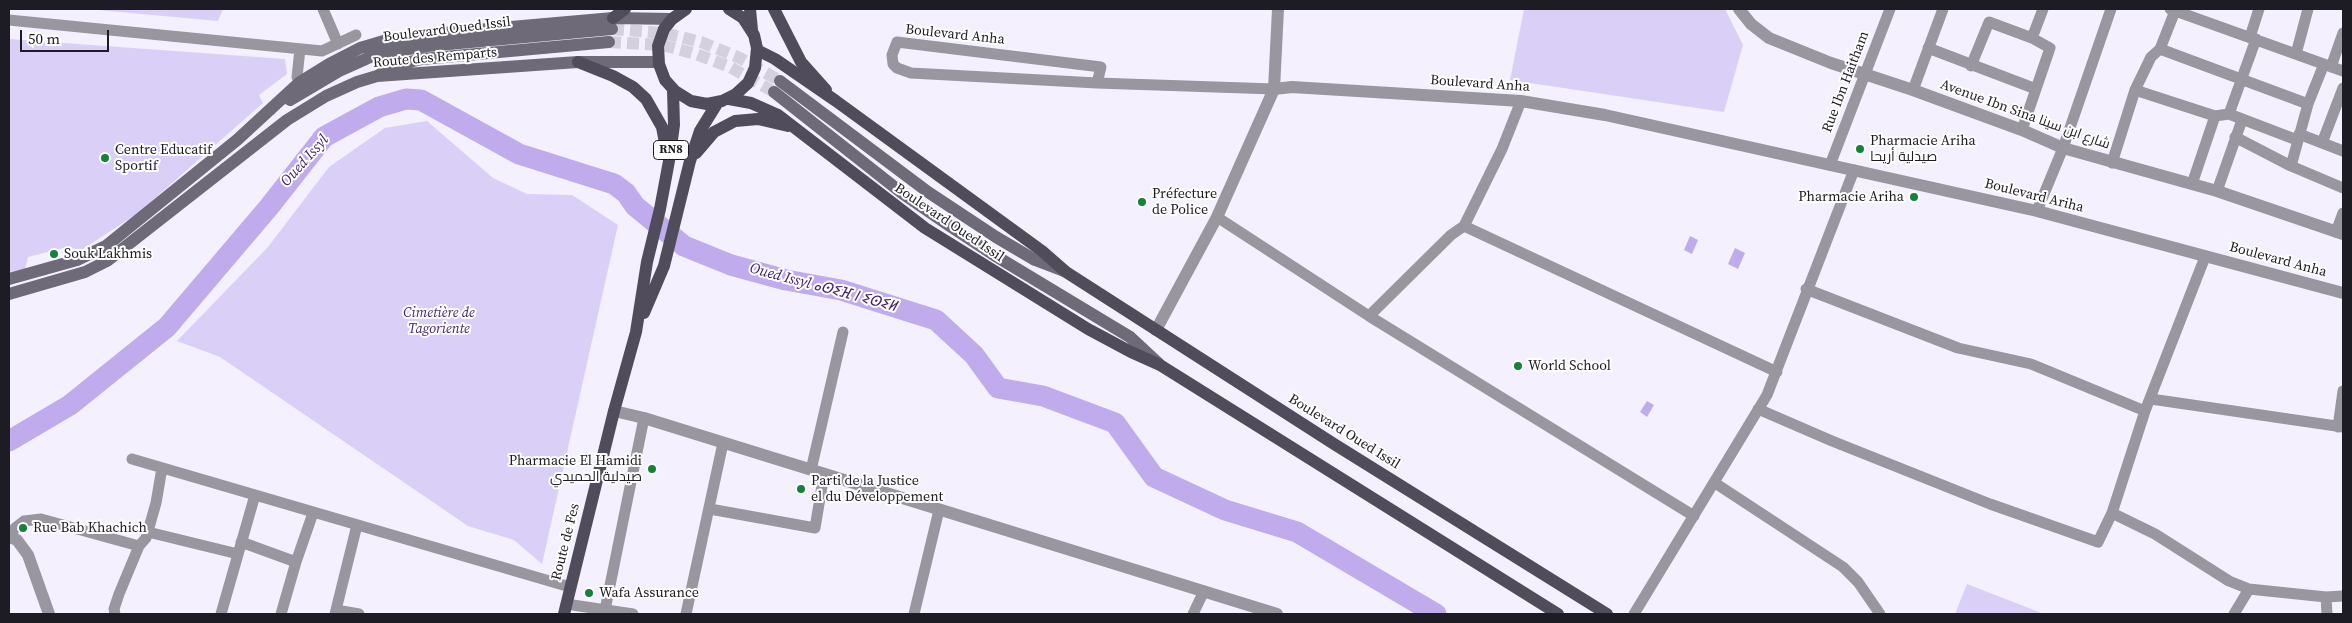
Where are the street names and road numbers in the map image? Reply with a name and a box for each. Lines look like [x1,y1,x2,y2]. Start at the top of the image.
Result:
street label: Boulevard Oued Issil [382,14,512,46]
street label: Boulevard Anha [904,21,1006,49]
street label: Rue Ibn Haitham [1819,29,1873,135]
street label: Route des Remparts [372,44,498,72]
street label: Boulevard Anha [1430,72,1530,96]
street label: Avenue Ibn Sina شارع ابن سينا [1938,76,2112,154]
road number: RN8 [654,140,688,160]
street label: Boulevard Ariha [1983,176,2085,216]
street label: Boulevard Oued Issil [891,180,1007,266]
street label: Boulevard Anha [2228,239,2328,281]
street label: Boulevard Oued Issil [1285,391,1403,473]
street label: Route de Fes [548,502,584,582]

